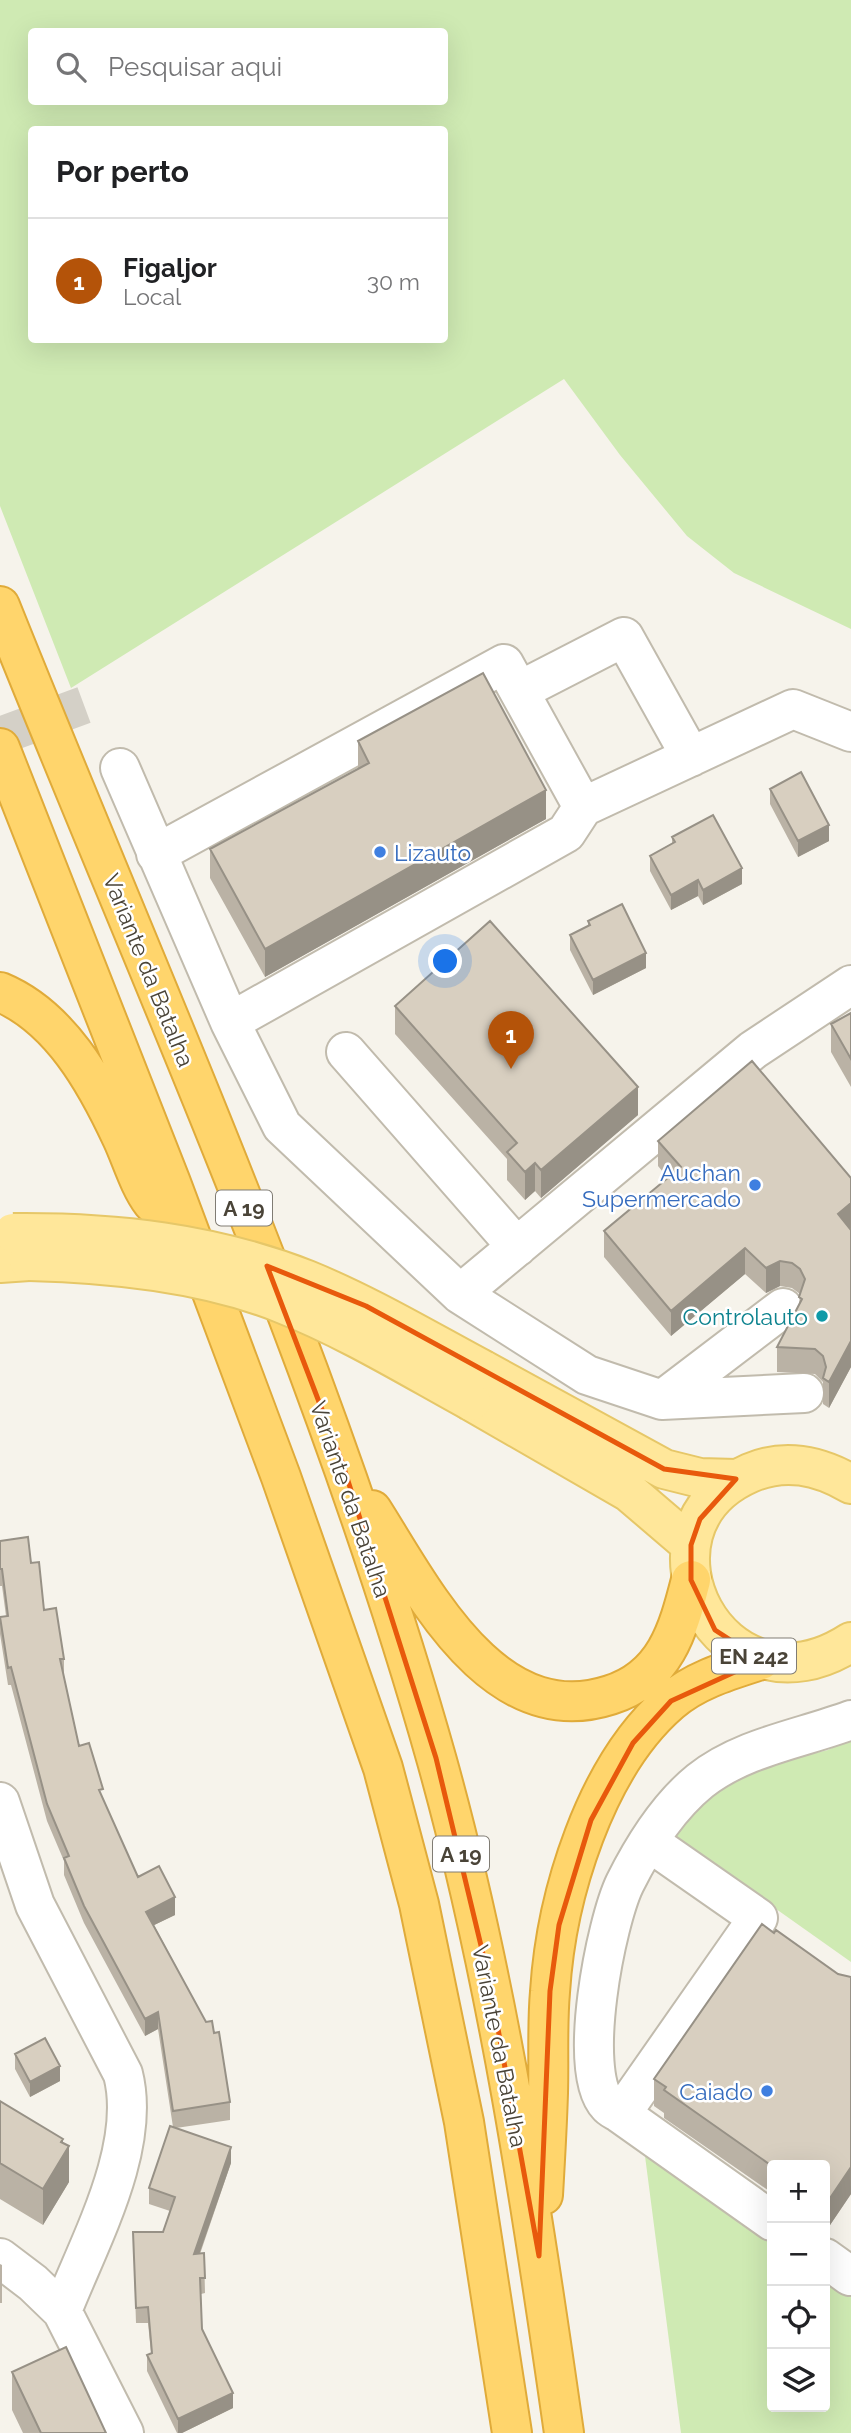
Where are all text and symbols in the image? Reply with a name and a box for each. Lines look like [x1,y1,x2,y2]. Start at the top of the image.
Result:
search box [28,28,448,105]
icon: search [52,48,90,86]
text: Pesquisar aqui [108,52,282,82]
text: Por perto [56,154,189,189]
text: Figaljor [123,253,217,283]
text: 1 [73,268,85,295]
text: 30 m [367,268,420,295]
text: Local [123,283,181,310]
place label: Lizauto [394,839,471,866]
marker: Lizauto [372,844,388,860]
street label: Variante da Batalha [98,870,200,1070]
your location [428,944,462,978]
pin: 1 [488,1011,534,1069]
place label: Auchan Supermercado [582,1159,741,1212]
marker: Auchan Supermercado [747,1177,763,1193]
road number: A 19 [216,1190,272,1226]
place label: Controlauto [683,1303,808,1330]
marker: Controlauto [814,1308,830,1324]
street label: Variante da Batalha [305,1397,397,1601]
road number: EN 242 [712,1638,796,1674]
road number: A 19 [433,1836,489,1871]
street label: Variante da Batalha [467,1942,533,2150]
place label: Caiado [679,2078,753,2105]
marker: Caiado [759,2083,775,2099]
map controls [767,2160,830,2412]
button: + [767,2160,830,2223]
button: − [767,2223,830,2286]
button: locate [767,2286,830,2349]
button: layers [767,2349,830,2412]

